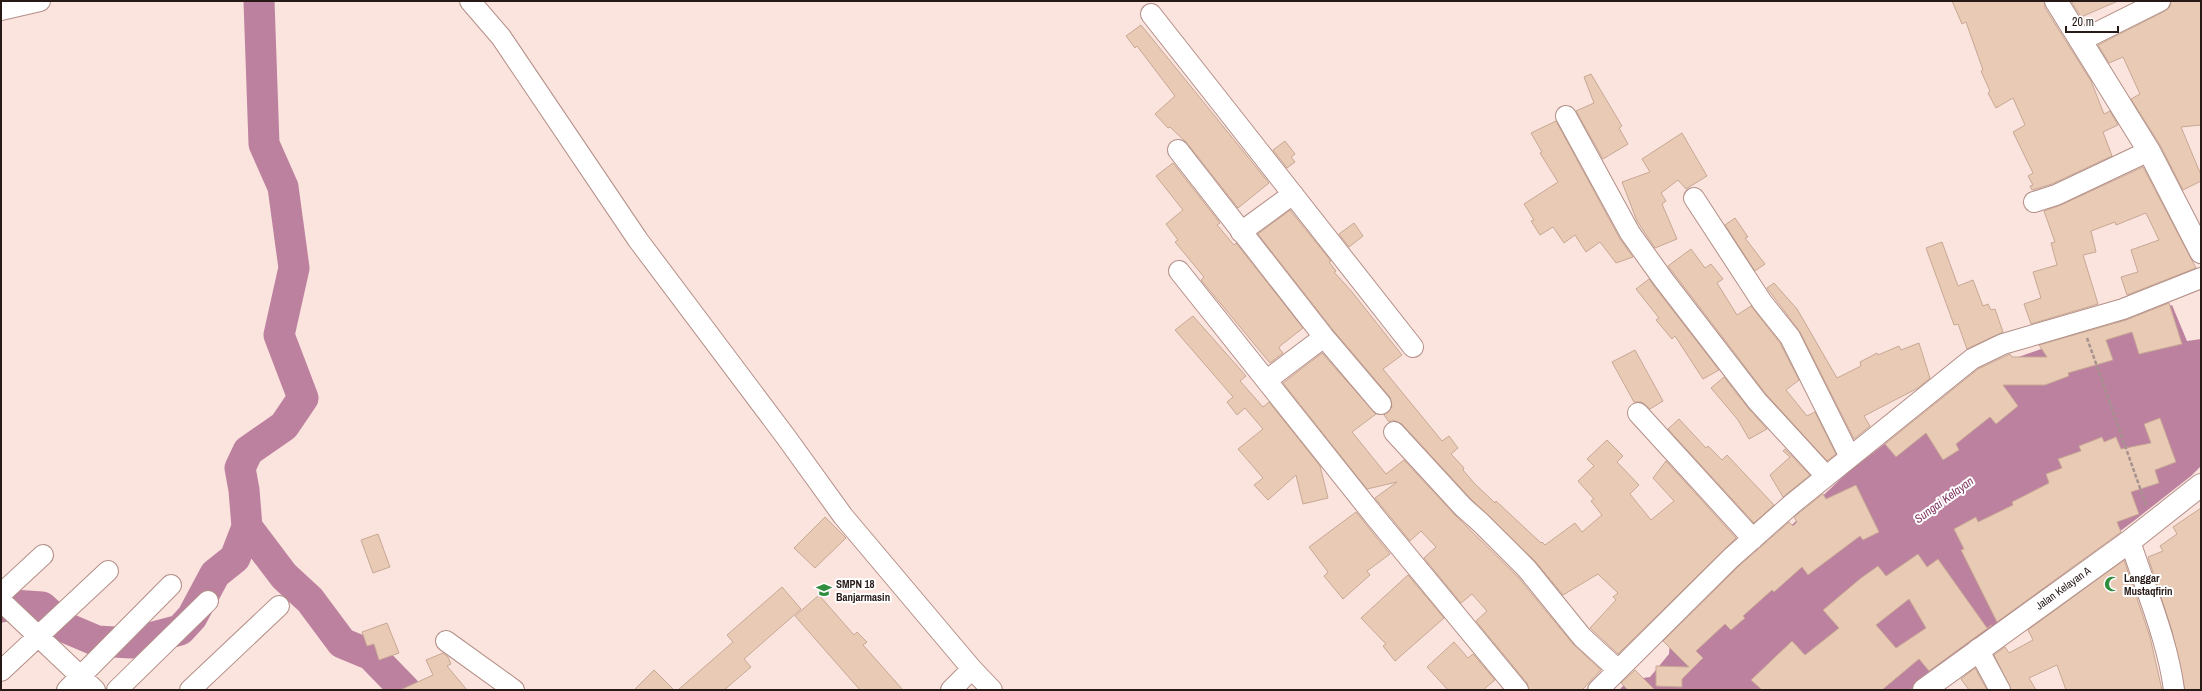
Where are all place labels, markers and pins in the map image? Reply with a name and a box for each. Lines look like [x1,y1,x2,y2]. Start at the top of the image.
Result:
place label: Langgar Mustaqfirin [2124,571,2173,598]
mosque icon: Langgar Mustaqfirin [2103,575,2121,593]
place label: SMPN 18 Banjarmasin [836,577,890,604]
school or university icon: SMPN 18 Banjarmasin [815,581,833,599]

